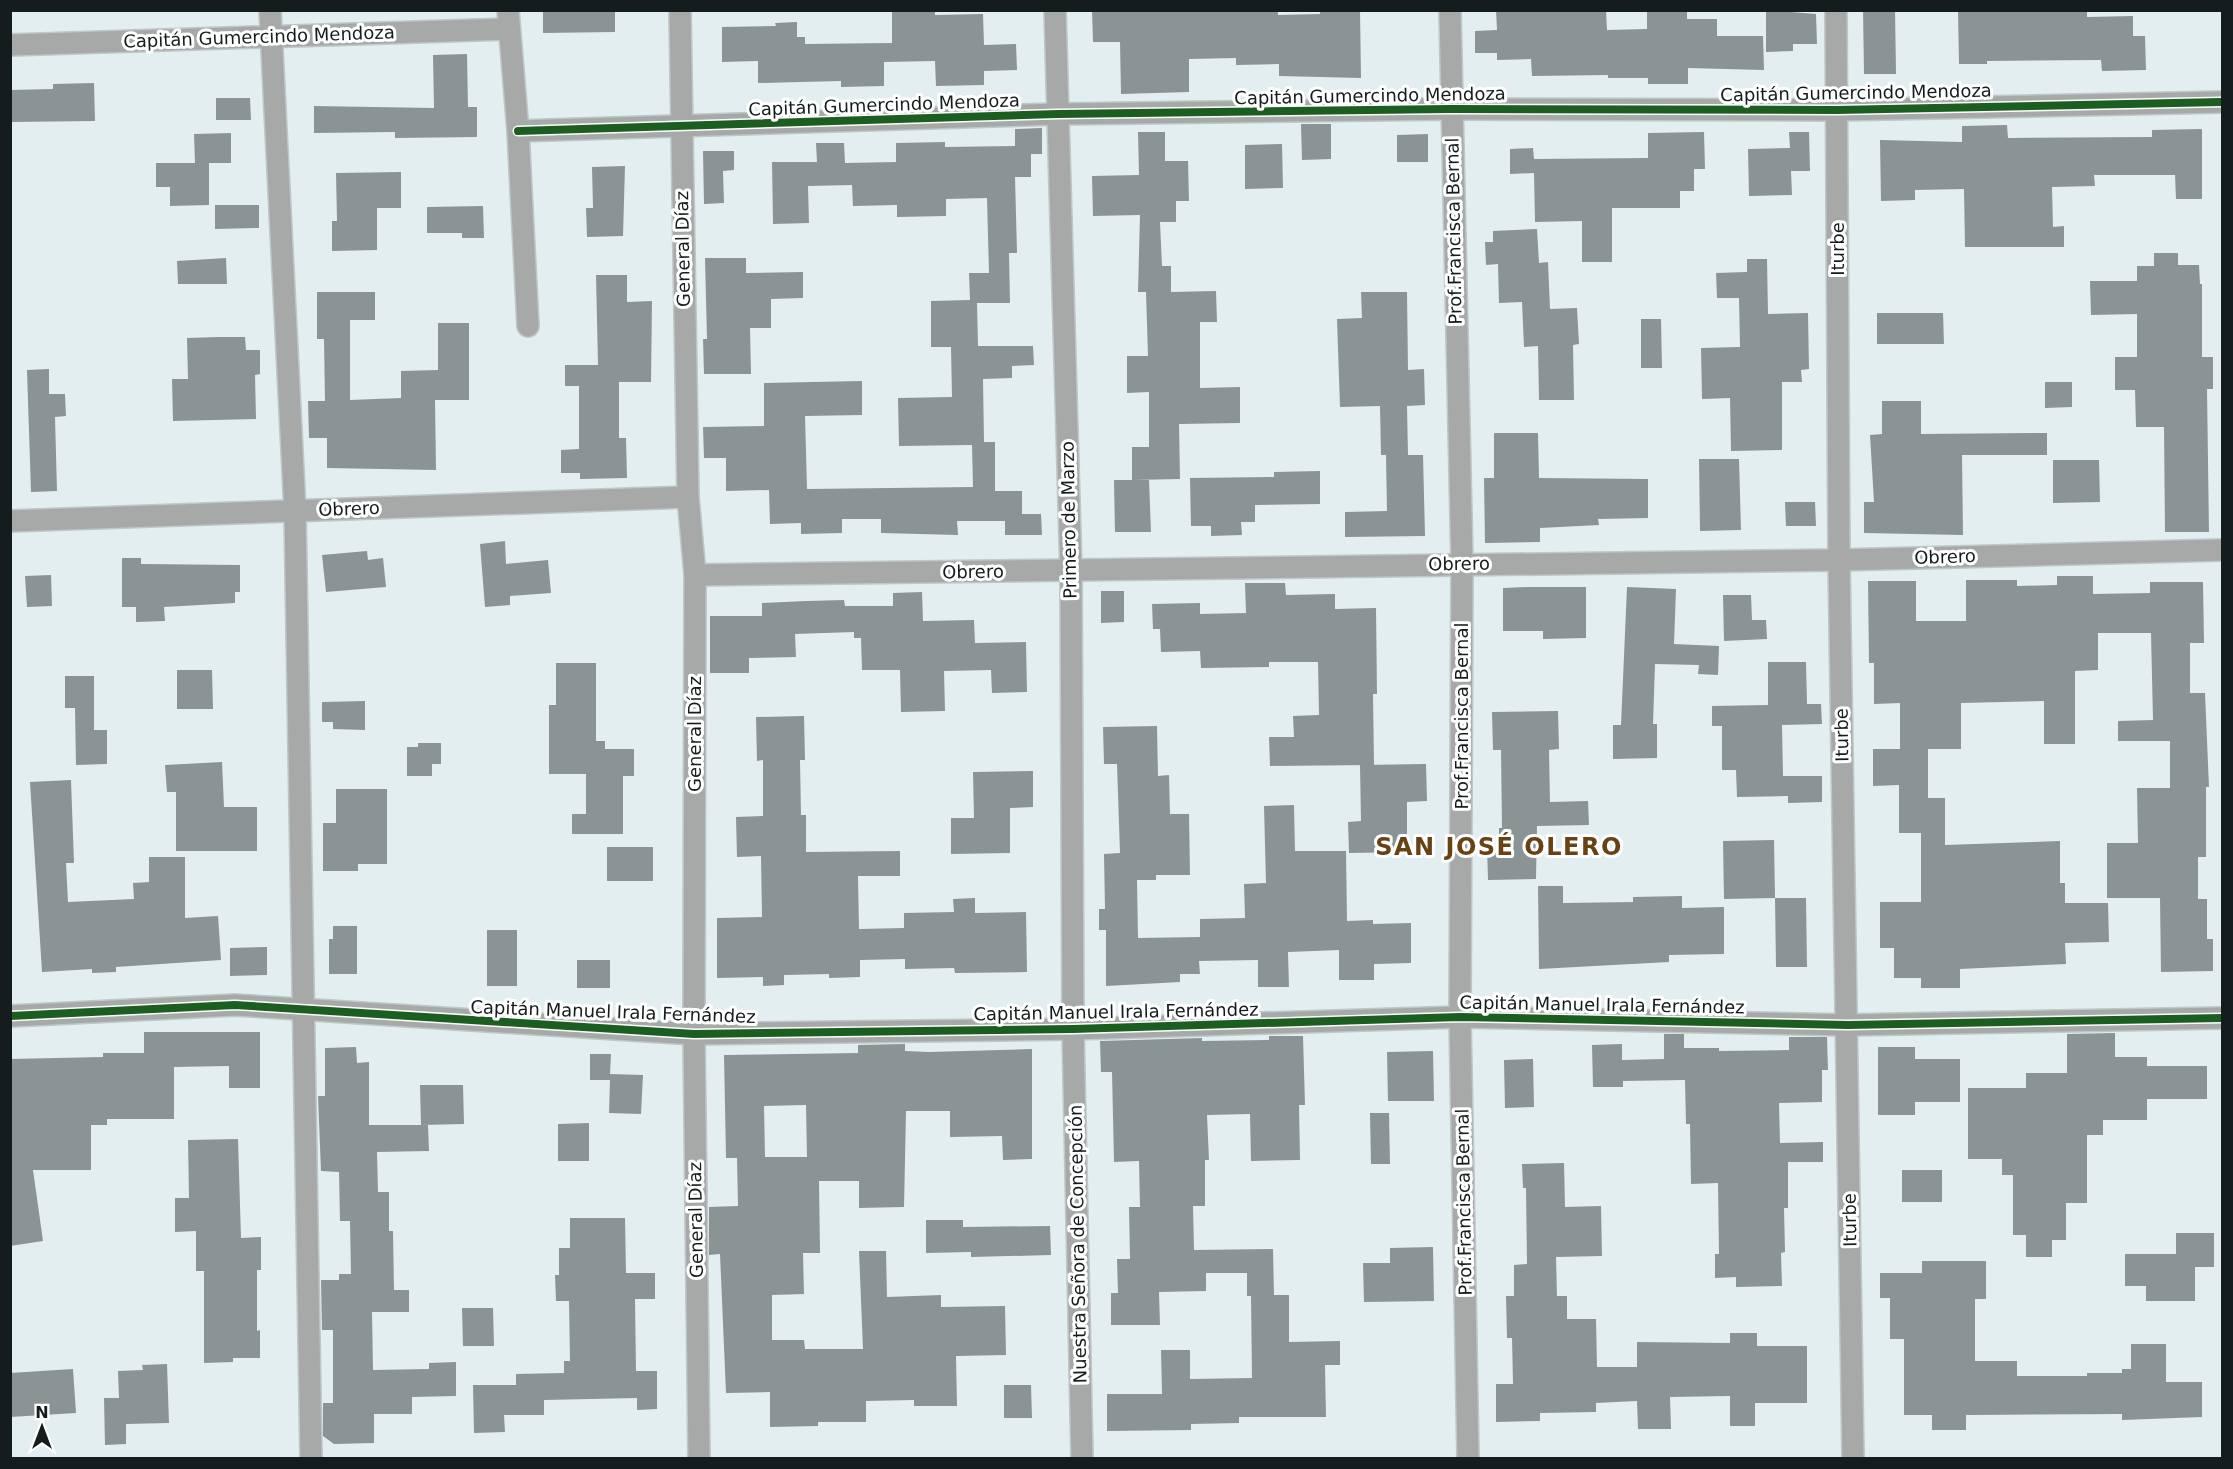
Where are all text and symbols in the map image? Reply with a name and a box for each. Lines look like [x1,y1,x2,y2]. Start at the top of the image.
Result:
street label: Capitán Gumercindo Mendoza [123,21,395,52]
street label: Capitán Gumercindo Mendoza [1720,80,1992,105]
street label: Capitán Gumercindo Mendoza [1234,83,1506,108]
street label: Capitán Gumercindo Mendoza [748,89,1020,120]
street label: Prof.Francisca Bernal [1441,137,1466,325]
street label: General Díaz [671,191,694,307]
street label: Iturbe [1827,222,1848,276]
street label: Primero de Marzo [1057,441,1080,599]
street label: Obrero [318,497,380,520]
street label: Obrero [1914,545,1976,568]
street label: Obrero [1428,552,1490,575]
street label: Obrero [942,560,1004,583]
street label: Prof.Francisca Bernal [1451,622,1472,810]
street label: General Díaz [684,676,705,792]
street label: Iturbe [1831,708,1852,762]
district label: SAN JOSÉ OLERO [1375,832,1623,861]
street label: Capitán Manuel Irala Fernández [1459,992,1745,1017]
street label: Capitán Manuel Irala Fernández [470,996,756,1027]
street label: Capitán Manuel Irala Fernández [973,999,1259,1024]
street label: Nuestra Señora de Concepción [1065,1105,1090,1383]
street label: Prof.Francisca Bernal [1451,1108,1476,1296]
street label: General Díaz [684,1162,707,1278]
street label: Iturbe [1839,1193,1860,1247]
north arrow [12,1397,72,1457]
text: N [35,1403,49,1422]

